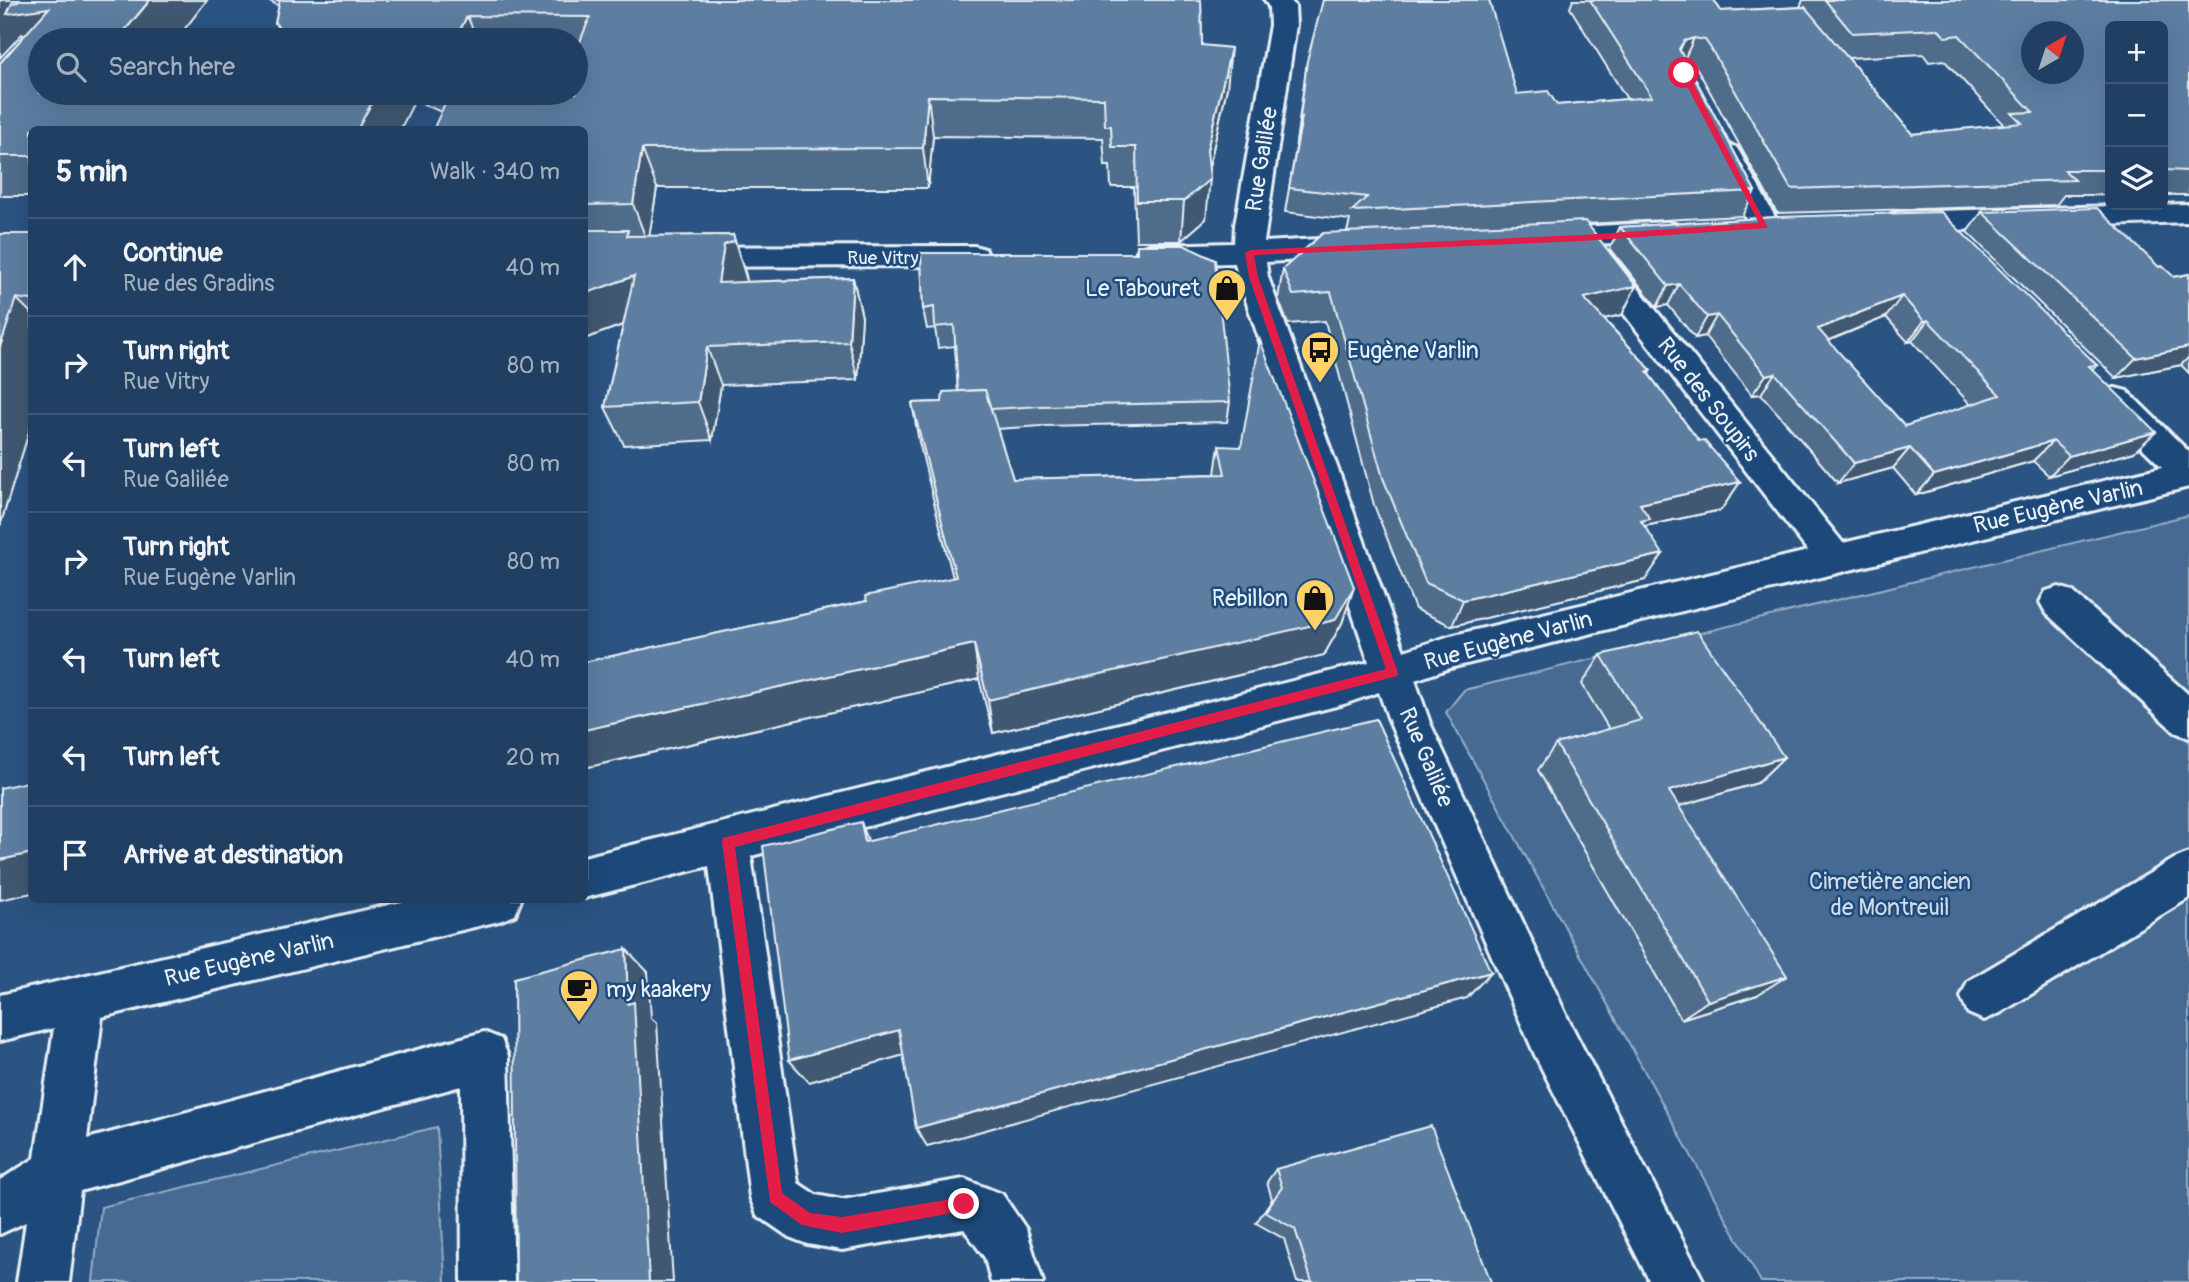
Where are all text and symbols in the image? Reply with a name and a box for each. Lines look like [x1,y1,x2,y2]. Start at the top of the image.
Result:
north arrow [2021,21,2084,84]
map controls [2105,21,2168,210]
button: + [2105,21,2168,84]
search box [28,28,588,105]
icon: search [52,48,90,86]
text: Search here [108,51,235,83]
route start [1668,57,1699,88]
button: − [2105,84,2168,147]
street label: Rue Galilée [1239,104,1284,214]
button: layers [2105,147,2168,210]
text: 5 min [56,153,127,190]
text: Walk · 340 m [430,157,560,186]
text: Continue [123,237,223,269]
street label: Rue Vitry [847,246,919,270]
icon: ahead [56,248,94,286]
text: 40 m [506,253,560,282]
shop icon: Le Tabouret [1206,267,1248,322]
text: Rue des Gradins [123,269,274,298]
place label: Le Tabouret [1085,274,1201,303]
bus stop icon: Eugène Varlin [1299,329,1341,384]
street label: Rue des Soupirs [1651,331,1766,467]
text: Turn right [123,335,229,367]
place label: Eugène Varlin [1347,336,1479,365]
icon: right [56,346,94,384]
text: 80 m [507,351,560,380]
text: Rue Vitry [123,367,209,396]
text: Turn left [123,433,219,465]
icon: left [56,444,94,482]
text: 80 m [507,449,560,478]
text: Rue Galilée [123,465,229,494]
street label: Rue Eugène Varlin [1971,473,2146,540]
text: Turn right [123,531,229,563]
icon: right [56,542,94,580]
text: 80 m [507,547,560,576]
text: Rue Eugène Varlin [123,563,296,592]
shop icon: Rebillon [1294,577,1336,632]
place label: Rebillon [1212,584,1288,613]
street label: Rue Eugène Varlin [1421,604,1595,677]
icon: left [56,640,94,678]
text: Turn left [123,643,219,675]
text: 40 m [506,645,560,674]
street label: Rue Galilée [1393,703,1461,812]
icon: left [56,738,94,776]
text: Turn left [123,741,219,773]
text: 20 m [506,743,560,772]
icon: arrive [56,836,94,874]
text: Arrive at destination [123,839,343,871]
park label: Cimetière ancien de Montreuil [1809,867,1971,922]
street label: Rue Eugène Varlin [162,926,337,993]
cafe icon: my kaakery [558,968,600,1023]
place label: my kaakery [606,975,711,1004]
route end [948,1188,979,1219]

